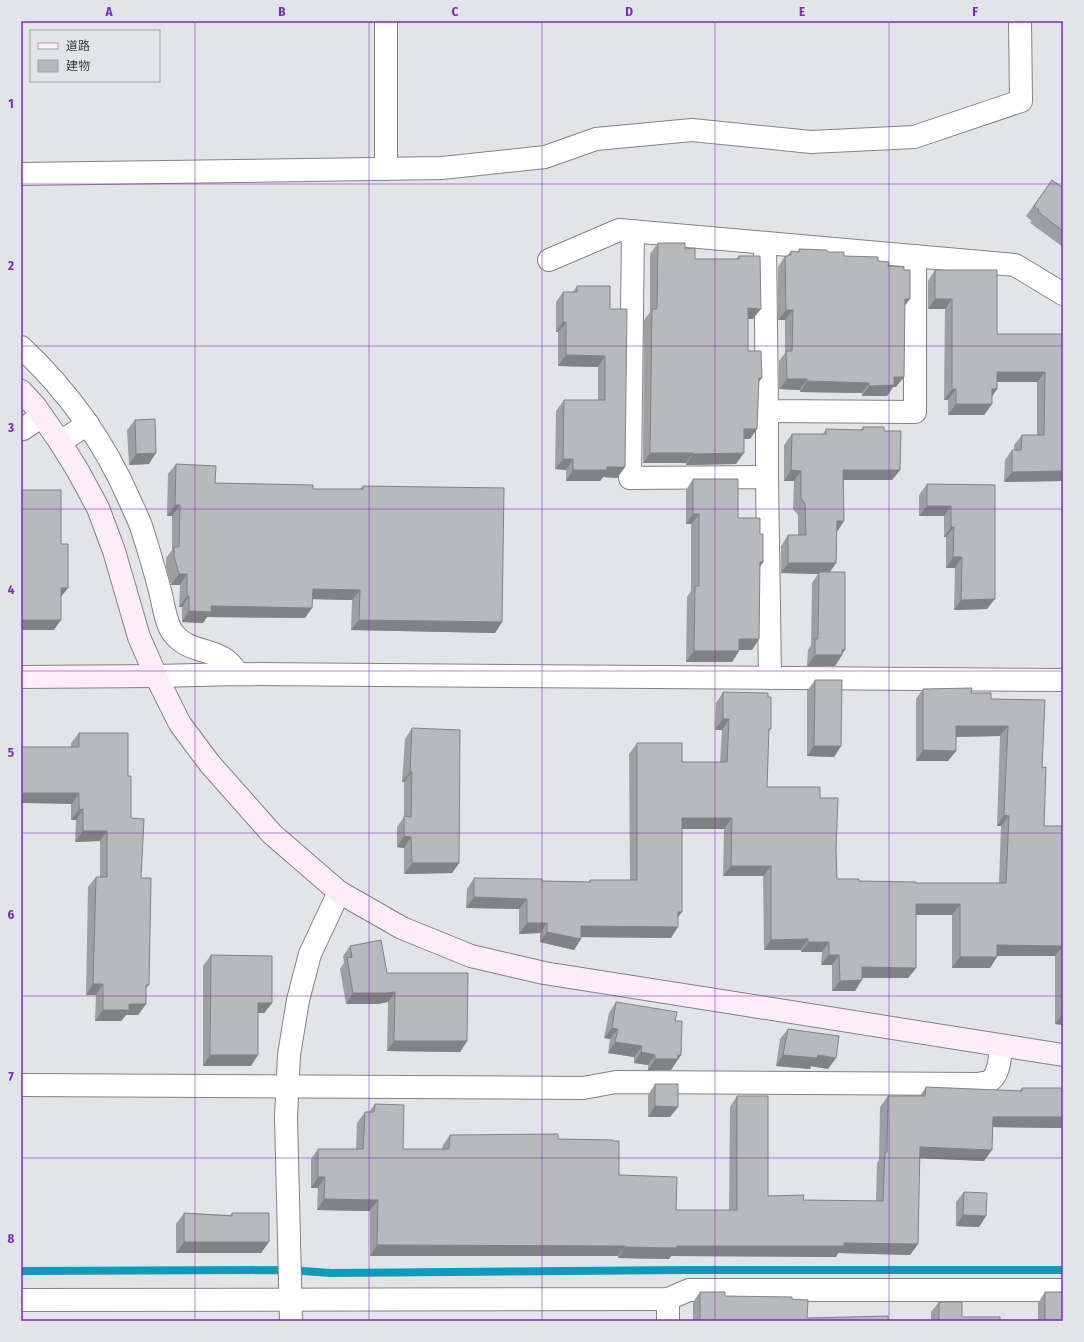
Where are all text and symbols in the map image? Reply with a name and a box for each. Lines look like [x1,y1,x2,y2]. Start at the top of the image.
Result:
text: A [104,4,113,19]
text: B [278,4,286,19]
text: C [452,4,459,19]
text: D [625,4,633,19]
text: E [799,4,805,19]
text: F [972,4,978,19]
legend [30,30,160,82]
text: 道路 [66,39,90,53]
text: 建物 [66,59,90,73]
text: 1 [8,96,14,111]
text: 2 [7,258,14,273]
text: 3 [7,420,14,435]
text: 4 [8,582,15,597]
text: 5 [8,745,14,760]
text: 6 [8,907,15,922]
text: 7 [8,1069,14,1084]
text: 8 [8,1231,15,1246]

